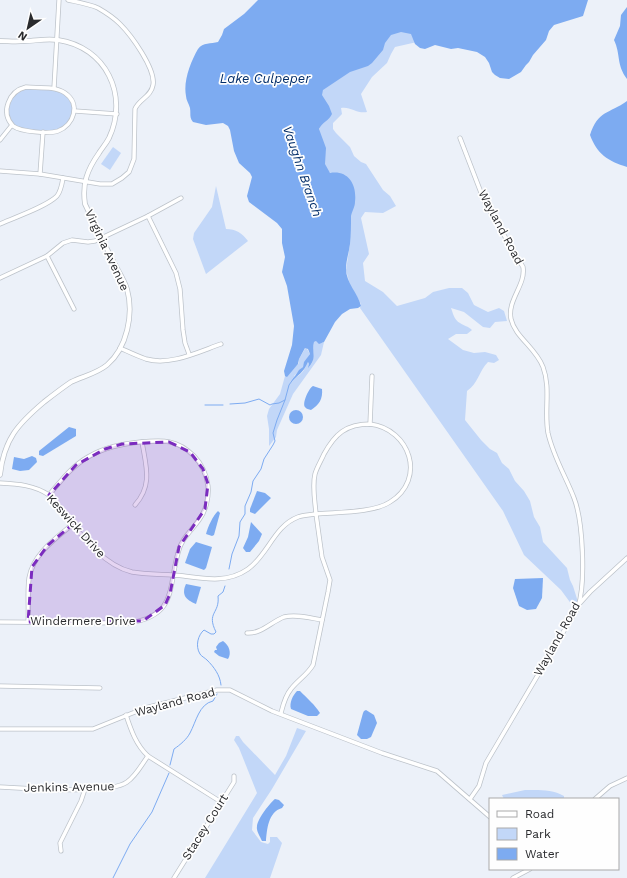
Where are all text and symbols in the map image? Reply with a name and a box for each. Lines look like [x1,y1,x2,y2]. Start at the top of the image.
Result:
north arrow [8,8,48,48]
text: N [16,28,30,44]
water label: Lake Culpeper [220,71,311,86]
water label: Vaughn Branch [280,124,325,219]
street label: Wayland Road [475,187,527,267]
street label: Virginia Avenue [82,207,132,293]
street label: Keswick Drive [44,491,108,561]
street label: Wayland Road [531,600,583,678]
street label: Windermere Drive [30,614,136,628]
street label: Wayland Road [133,685,217,719]
street label: Jenkins Avenue [23,779,115,795]
street label: Stacey Court [179,791,231,863]
legend [489,798,619,870]
text: Road [525,807,554,821]
text: Park [525,827,551,841]
text: Water [525,847,560,861]

